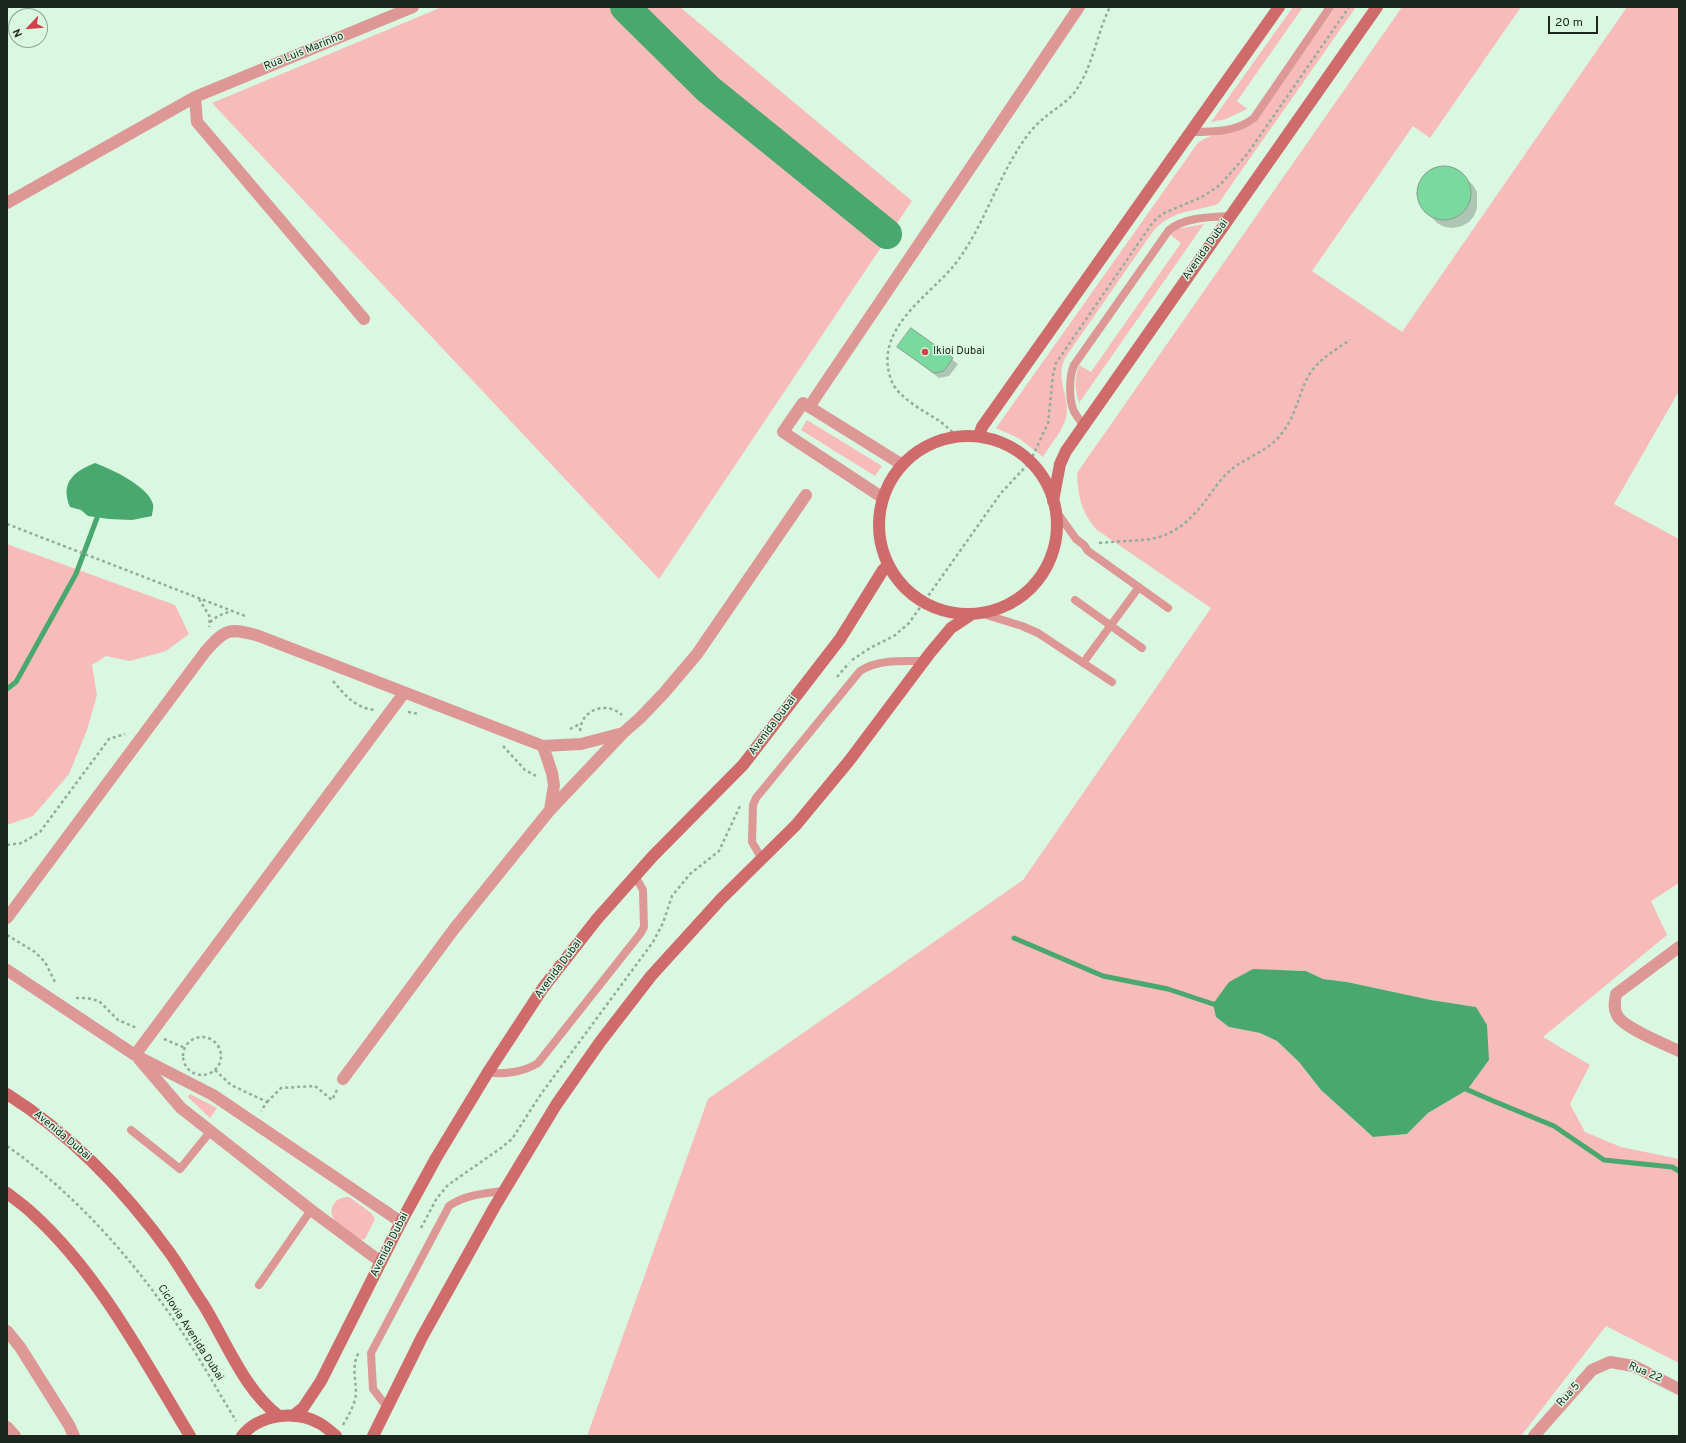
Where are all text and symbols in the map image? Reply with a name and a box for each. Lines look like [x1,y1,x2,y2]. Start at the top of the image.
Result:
north arrow [8,8,48,48]
scale bar [1550,8,1600,34]
text: 20 m [1555,15,1583,31]
text: N [10,26,26,39]
street label: Rua Luis Marinho [262,30,346,74]
street label: Avenida Dubai [1180,217,1232,283]
place label: Ikioi Dubai [933,345,985,359]
marker: Ikioi Dubai [920,347,930,357]
street label: Avenida Dubai [746,694,800,758]
street label: Avenida Dubai [532,937,586,1001]
street label: Avenida Dubai [31,1108,93,1164]
street label: Avenida Dubai [368,1211,412,1279]
street label: Ciclovia Avenida Dubai [154,1283,226,1383]
street label: Rua 22 [1626,1360,1664,1386]
street label: Rua 5 [1555,1380,1583,1410]

